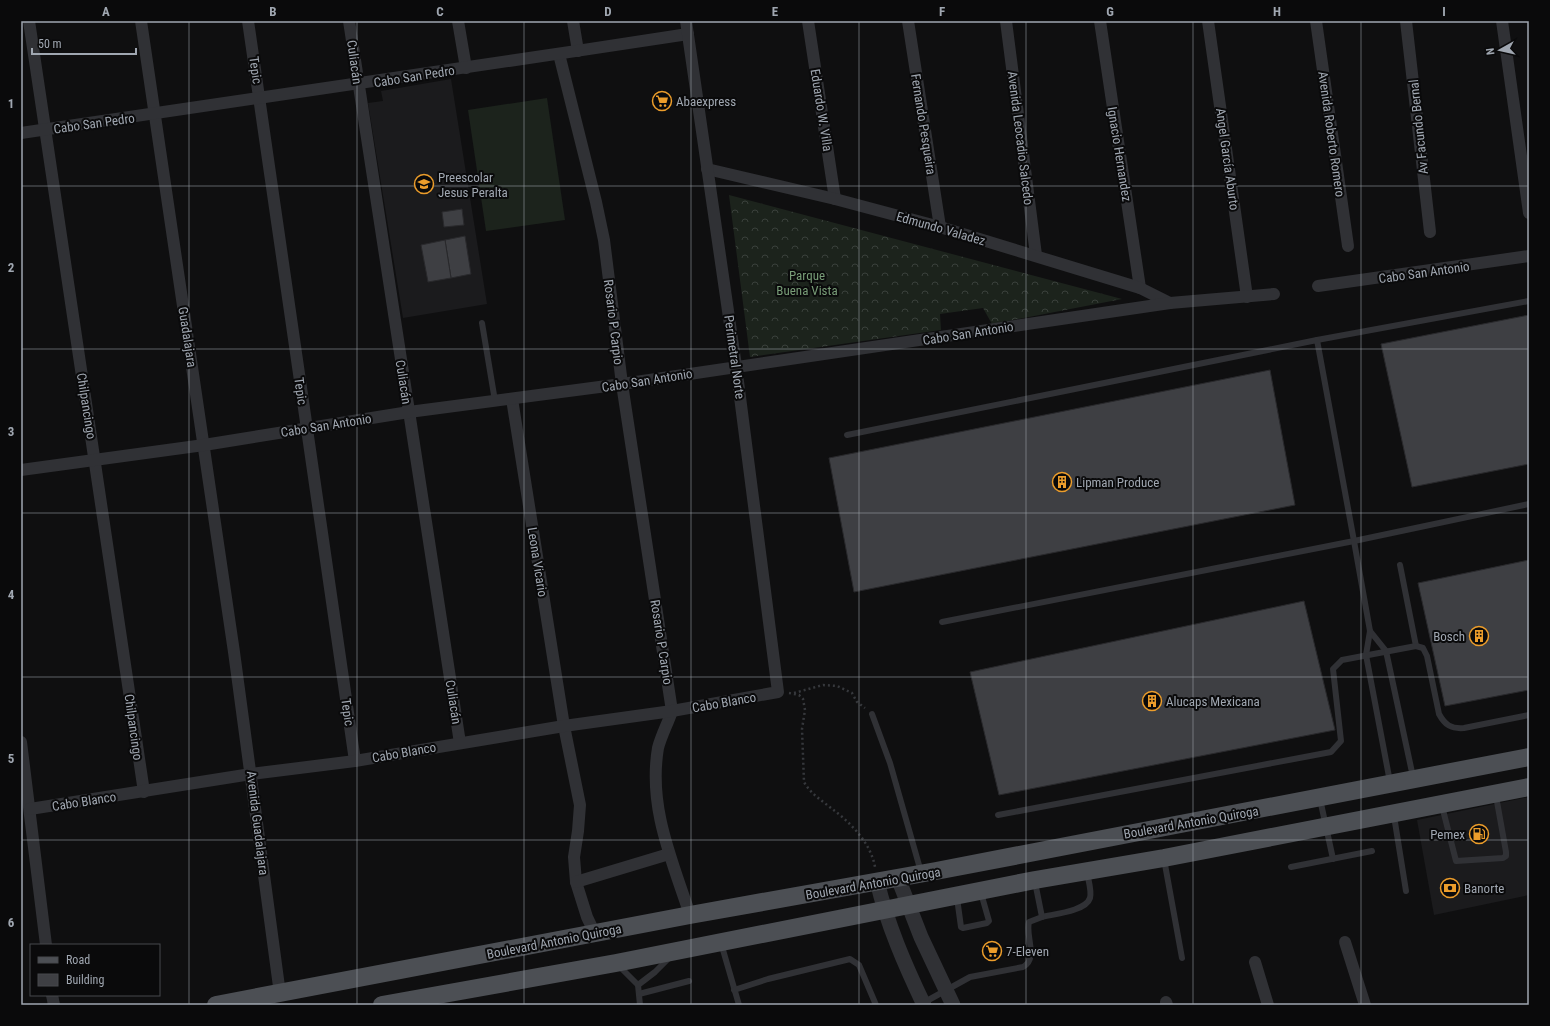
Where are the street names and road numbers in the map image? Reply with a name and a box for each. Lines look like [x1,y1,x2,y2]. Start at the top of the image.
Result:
street label: Culiacán [344,39,365,85]
street label: Tepic [246,55,265,85]
street label: Cabo San Pedro [373,63,456,90]
street label: Eduardo W. Villa [808,68,835,152]
street label: Avenida Leocadio Salcedo [1005,70,1036,206]
street label: Avenida Roberto Romero [1315,70,1348,198]
street label: Fernando Pesqueira [908,73,939,176]
street label: Av Facundo Bernal [1406,79,1431,175]
street label: Ignacio Hernandez [1105,106,1134,203]
street label: Angel García Aburto [1213,107,1242,211]
street label: Cabo San Pedro [53,110,136,137]
street label: Edmundo Valadez [895,209,987,248]
street label: Cabo San Antonio [1378,259,1470,286]
street label: Rosario P Carpio [601,279,626,366]
street label: Guadalajara [175,306,200,368]
street label: Perimetral Norte [721,314,748,400]
street label: Cabo San Antonio [922,319,1014,348]
street label: Culiacán [393,359,414,405]
street label: Cabo San Antonio [601,366,693,395]
street label: Chilpancingo [74,372,99,440]
street label: Tepic [291,376,310,406]
street label: Cabo San Antonio [280,411,372,440]
street label: Leona Vicario [525,526,550,598]
street label: Rosario P Carpio [647,599,676,686]
street label: Culiacán [443,679,464,725]
street label: Cabo Blanco [691,689,757,715]
street label: Chilpancingo [121,693,146,761]
street label: Tepic [338,697,357,727]
street label: Cabo Blanco [371,739,437,765]
street label: Avenida Guadalajara [244,770,271,876]
street label: Cabo Blanco [51,789,117,814]
street label: Boulevard Antonio Quiroga [1122,803,1260,842]
street label: Boulevard Antonio Quiroga [804,864,942,903]
street label: Boulevard Antonio Quiroga [486,921,623,962]

